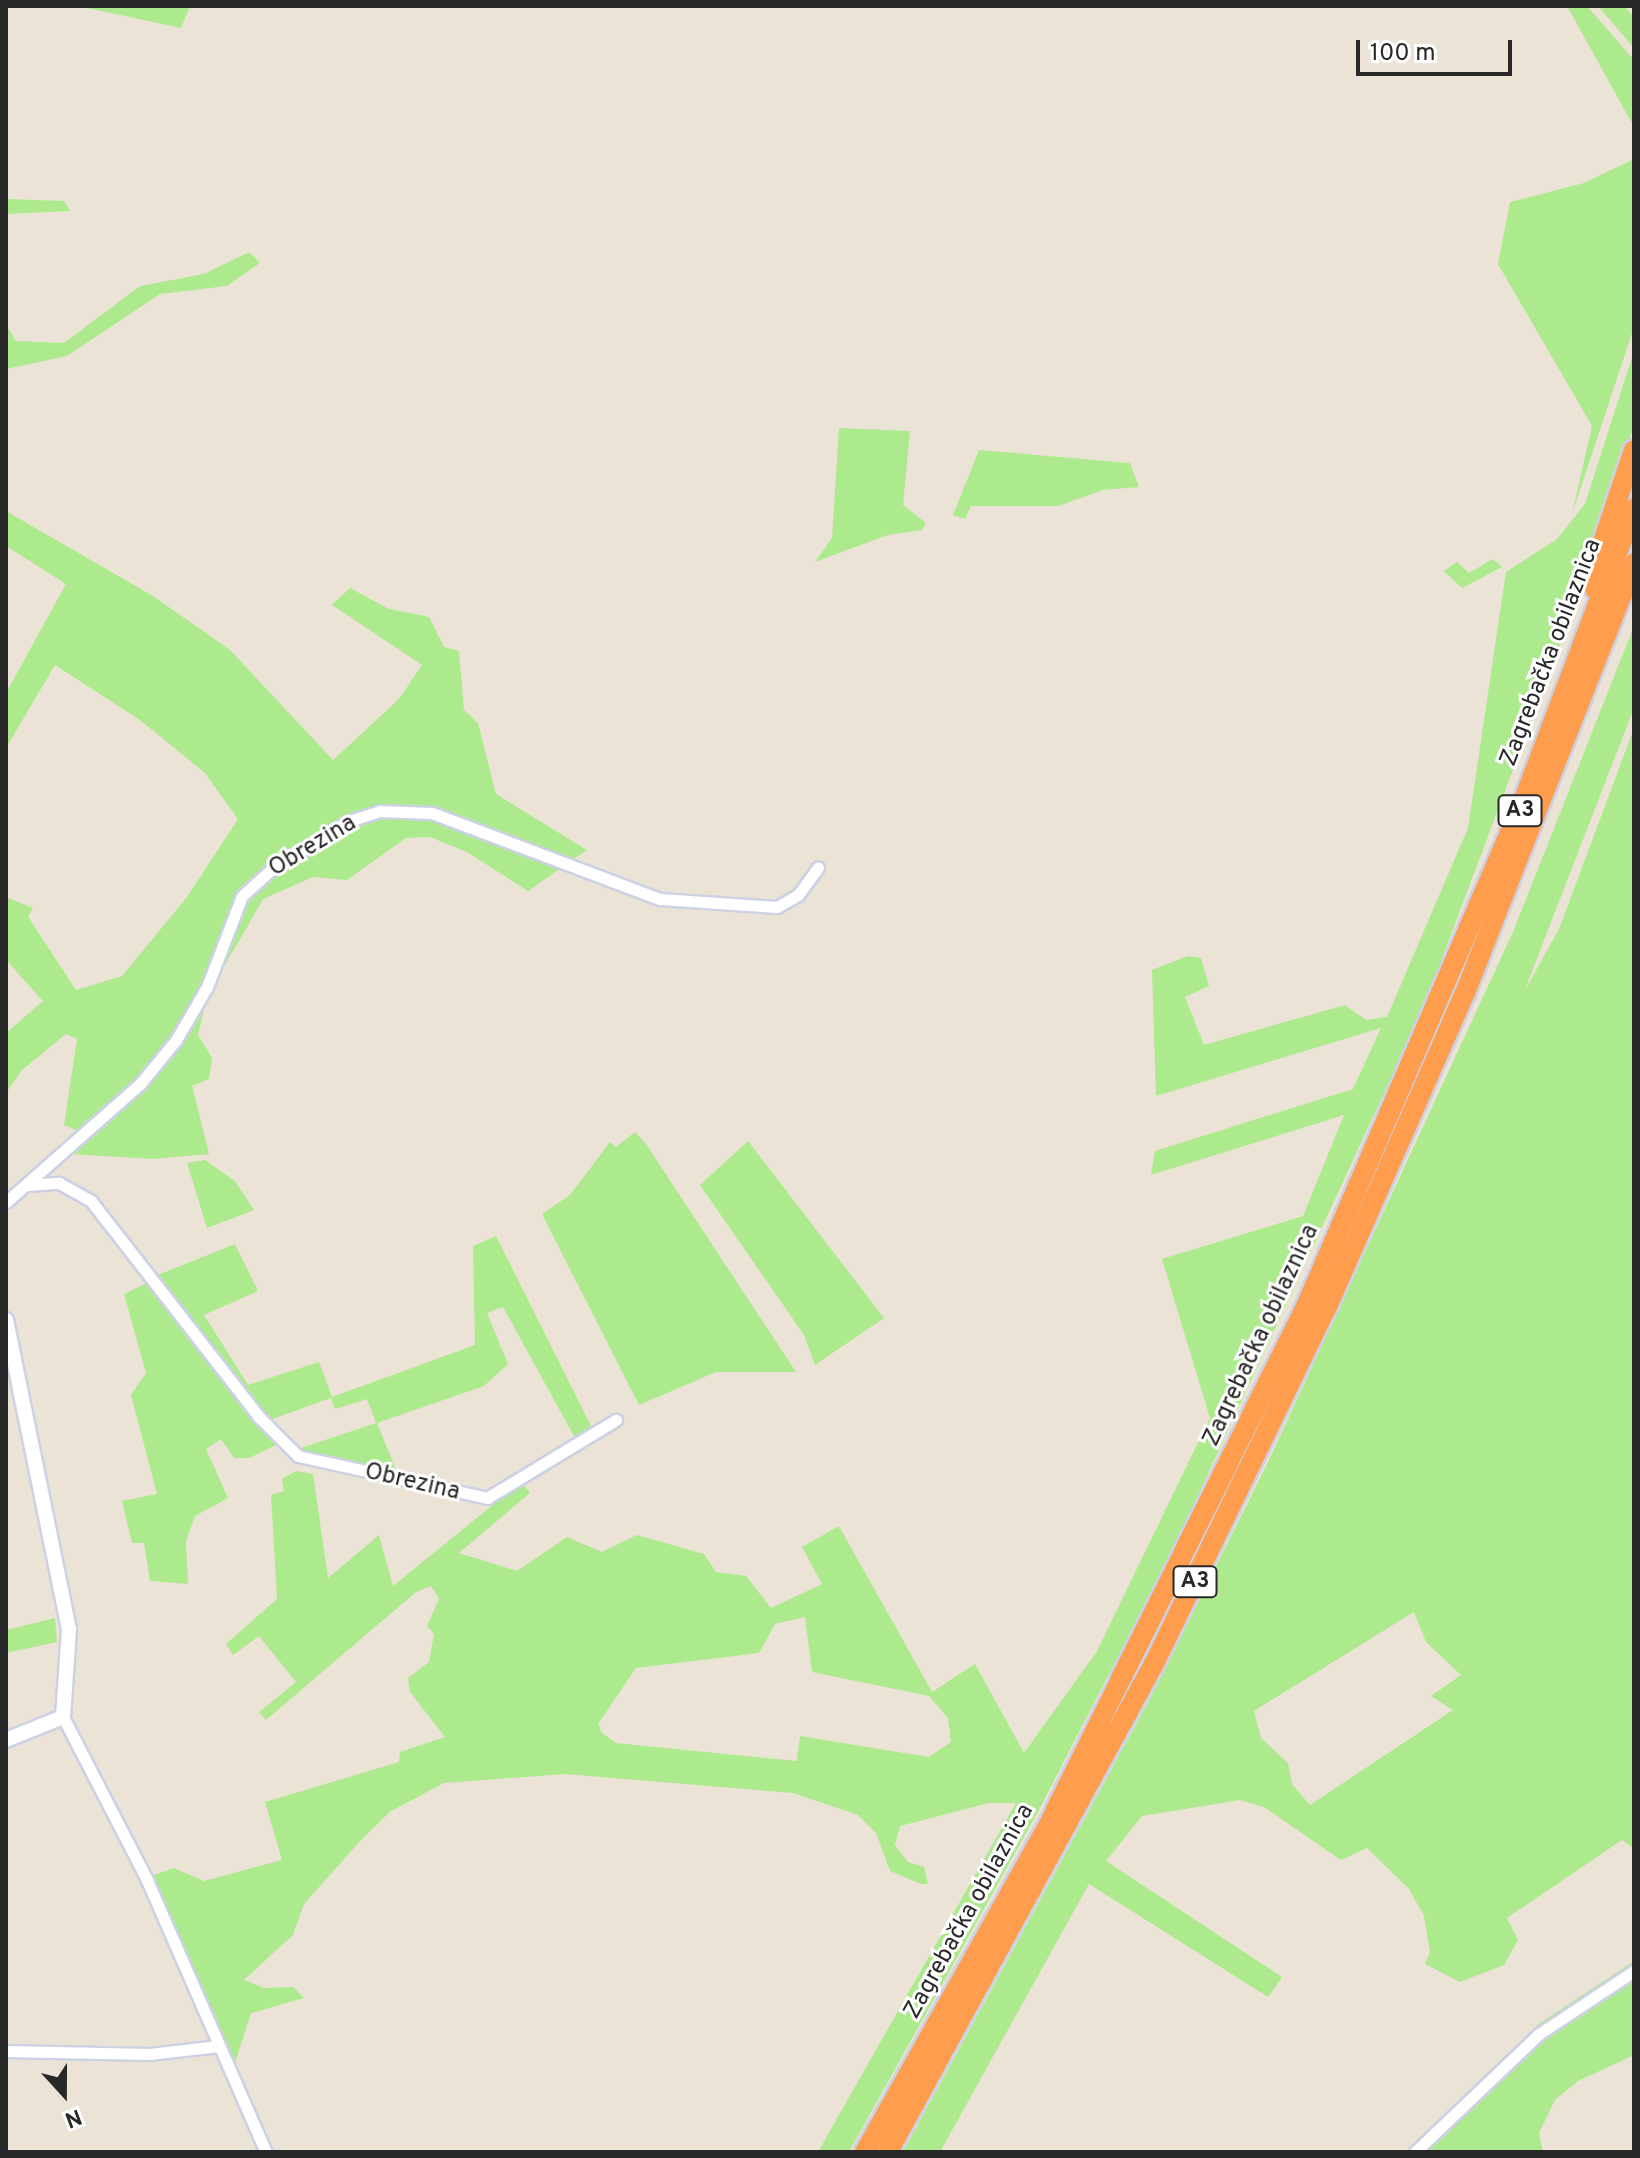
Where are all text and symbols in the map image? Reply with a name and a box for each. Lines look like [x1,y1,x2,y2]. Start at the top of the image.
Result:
scale bar [1360,24,1516,74]
text: 100 m [1370,39,1436,69]
street label: Zagrebačka obilaznica [1495,535,1609,771]
road number: A3 [1496,793,1544,829]
street label: Obrezina [264,810,362,884]
street label: Zagrebačka obilaznica [1198,1221,1326,1451]
street label: Obrezina [362,1458,462,1508]
road number: A3 [1171,1564,1219,1600]
street label: Zagrebačka obilaznica [899,1800,1041,2024]
north arrow [24,2054,104,2134]
text: N [61,2101,85,2132]

